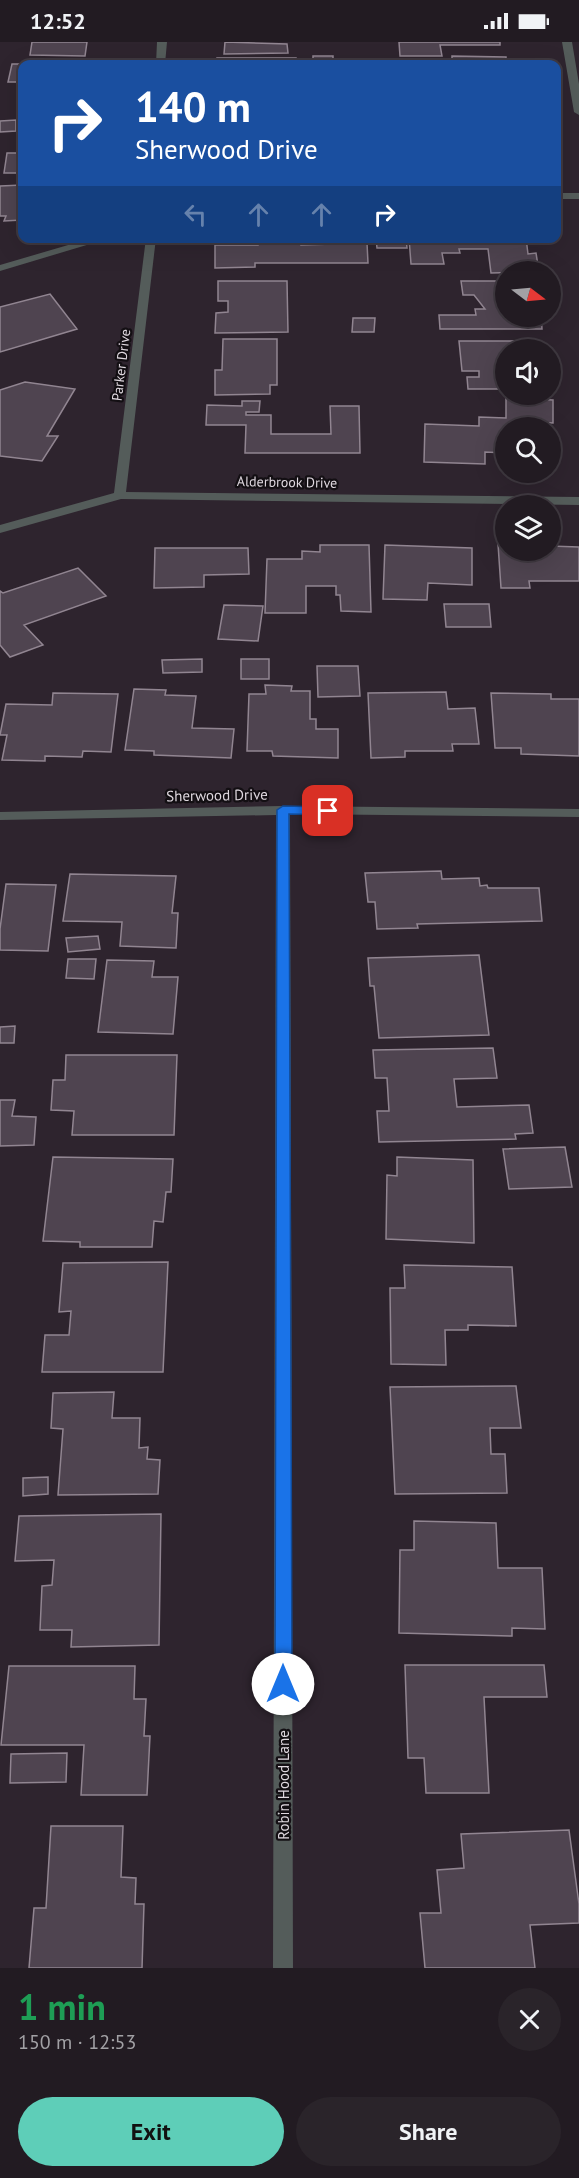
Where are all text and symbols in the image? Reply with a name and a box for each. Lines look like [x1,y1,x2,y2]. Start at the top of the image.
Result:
text: 12:52 [30,7,86,35]
text: 140 m [135,79,251,134]
icon: right [36,84,114,162]
text: Sherwood Drive [135,132,318,166]
icon: left [179,198,212,231]
icon: ahead [242,198,275,231]
icon: ahead [305,198,338,231]
icon: right [368,198,401,231]
north arrow [495,261,561,327]
map controls [495,261,561,561]
street label: Parker Drive [108,328,134,402]
button: sound [495,339,561,405]
button: search [495,417,561,483]
street label: Alderbrook Drive [237,472,337,492]
button: layers [495,495,561,561]
street label: Sherwood Drive [166,785,268,805]
pin [302,785,353,836]
icon: arrive [311,794,344,827]
position arrow [251,1652,315,1716]
street label: Robin Hood Lane [274,1730,293,1840]
text: 1 min [18,1983,106,2030]
button: close [498,1988,561,2051]
text: 150 m · 12:53 [18,2029,136,2055]
button: Exit [18,2097,284,2166]
button: Share [296,2097,561,2166]

